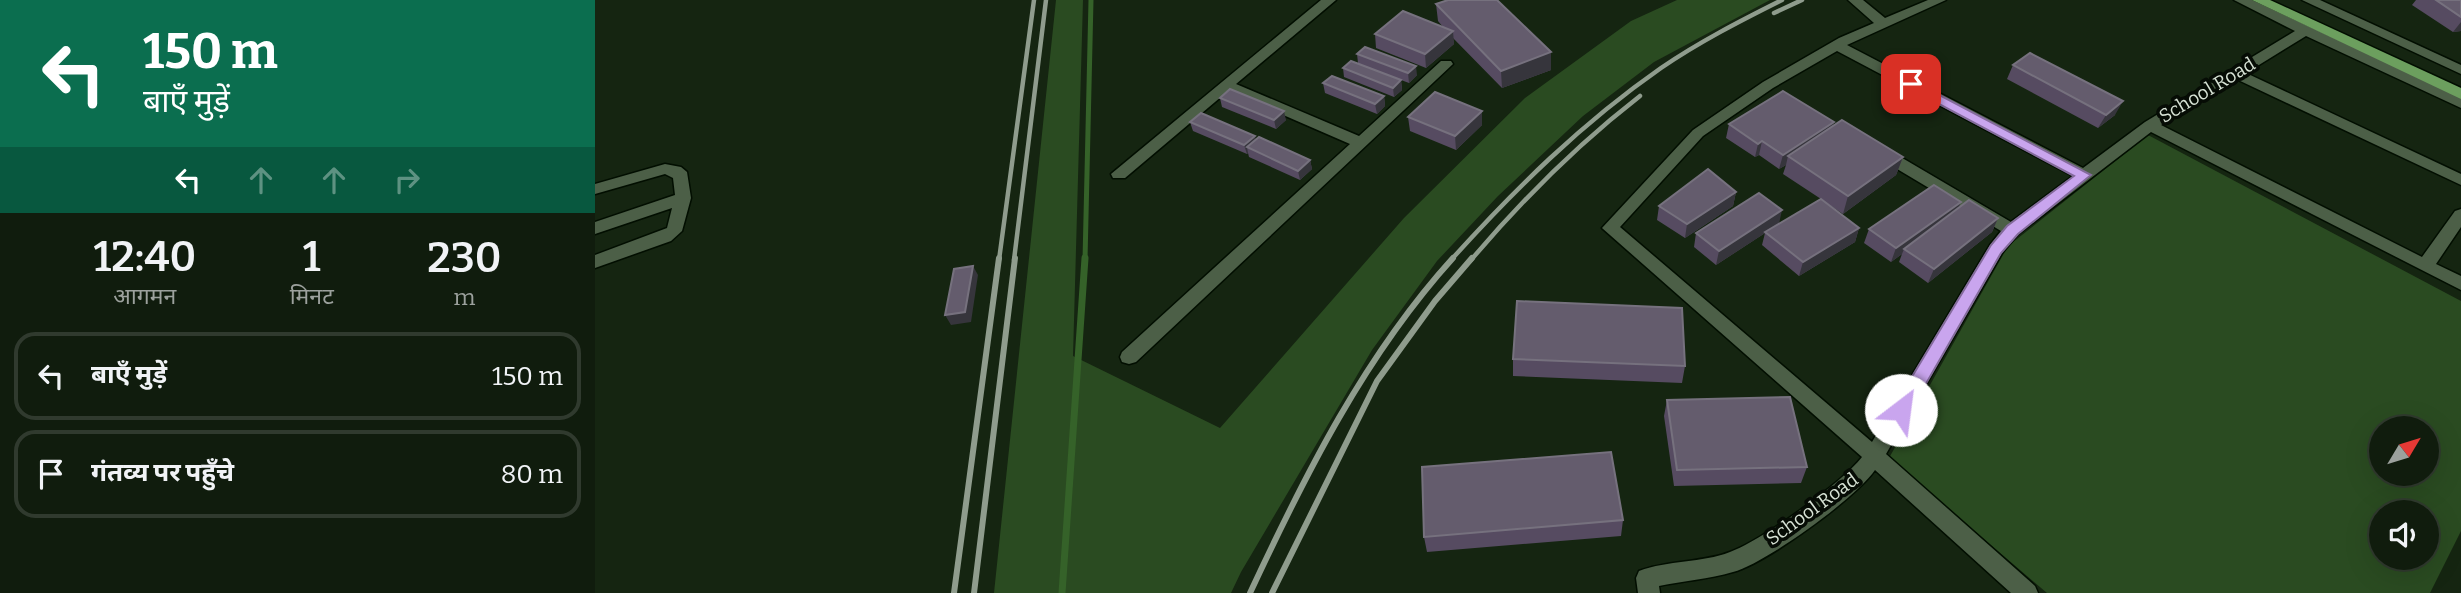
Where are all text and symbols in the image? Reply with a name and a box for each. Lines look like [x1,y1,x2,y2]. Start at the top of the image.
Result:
text: 150 m [143,22,278,81]
icon: left [28,28,119,119]
street label: School Road [2155,52,2259,128]
pin [1881,54,1941,114]
icon: arrive [1892,65,1930,103]
text: बाएँ मुड़ें [143,82,230,120]
icon: left [169,161,207,199]
icon: ahead [242,161,280,199]
icon: ahead [315,161,353,199]
icon: right [388,161,426,199]
text: 12:40 [94,232,196,282]
text: 1 [303,232,321,282]
text: 230 [427,233,502,283]
text: आगमन [113,282,176,310]
text: मिनट [290,282,334,310]
text: m [453,283,475,311]
icon: left [32,357,70,395]
text: बाएँ मुड़ें [91,359,167,390]
text: 150 m [492,361,563,392]
position arrow [1864,373,1938,447]
north arrow [2369,416,2439,486]
map controls [2369,416,2439,570]
icon: arrive [32,455,70,493]
text: गंतव्य पर पहुँचे [91,457,234,488]
text: 80 m [501,459,563,490]
street label: School Road [1761,468,1863,550]
button: sound [2369,500,2439,570]

